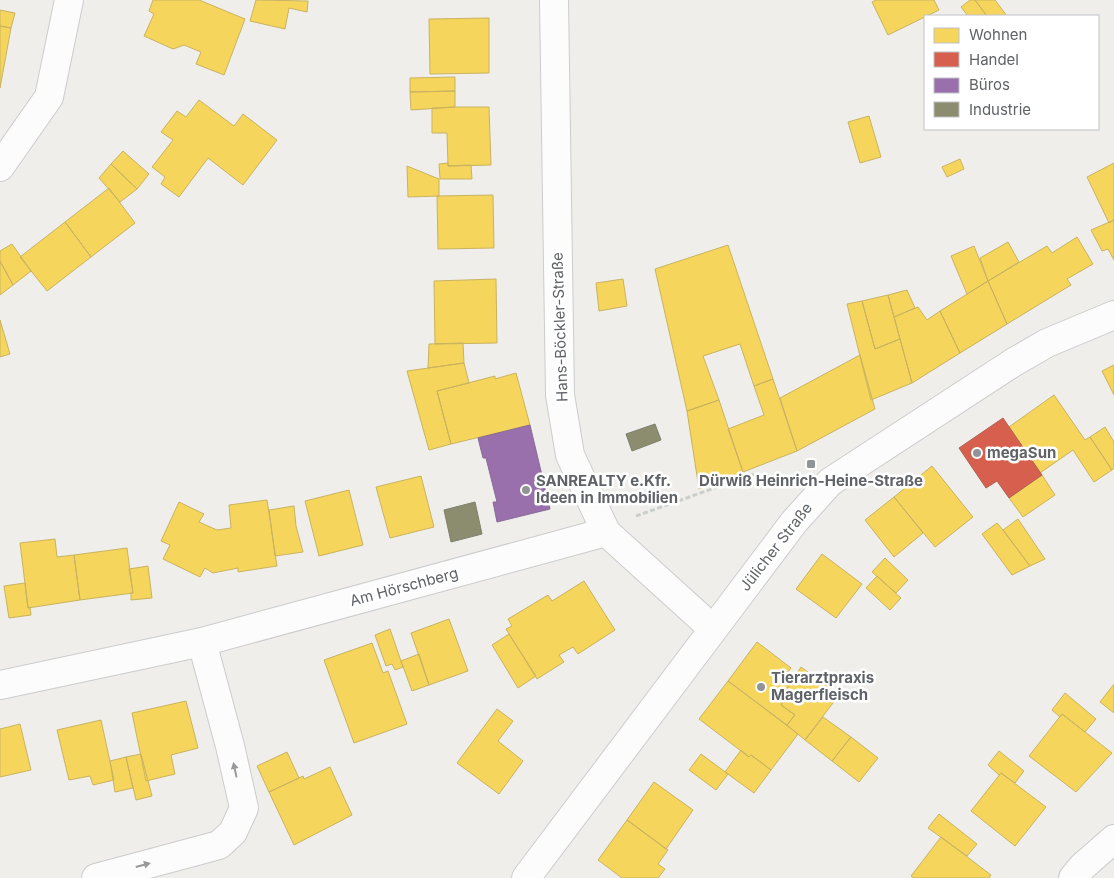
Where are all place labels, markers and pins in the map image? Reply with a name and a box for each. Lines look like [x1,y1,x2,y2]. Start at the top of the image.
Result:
place label: megaSun [987,443,1056,462]
marker: megaSun [971,447,983,459]
marker: Dürwiß Heinrich-Heine-Straße [805,458,817,470]
place label: SANREALTY e.Kfr. Ideen in Immobilien [536,471,678,507]
place label: Dürwiß Heinrich-Heine-Straße [699,471,923,490]
marker: SANREALTY e.Kfr. Ideen in Immobilien [520,484,532,496]
place label: Tierarztpraxis Magerfleisch [771,668,874,704]
marker: Tierarztpraxis Magerfleisch [755,681,767,693]

